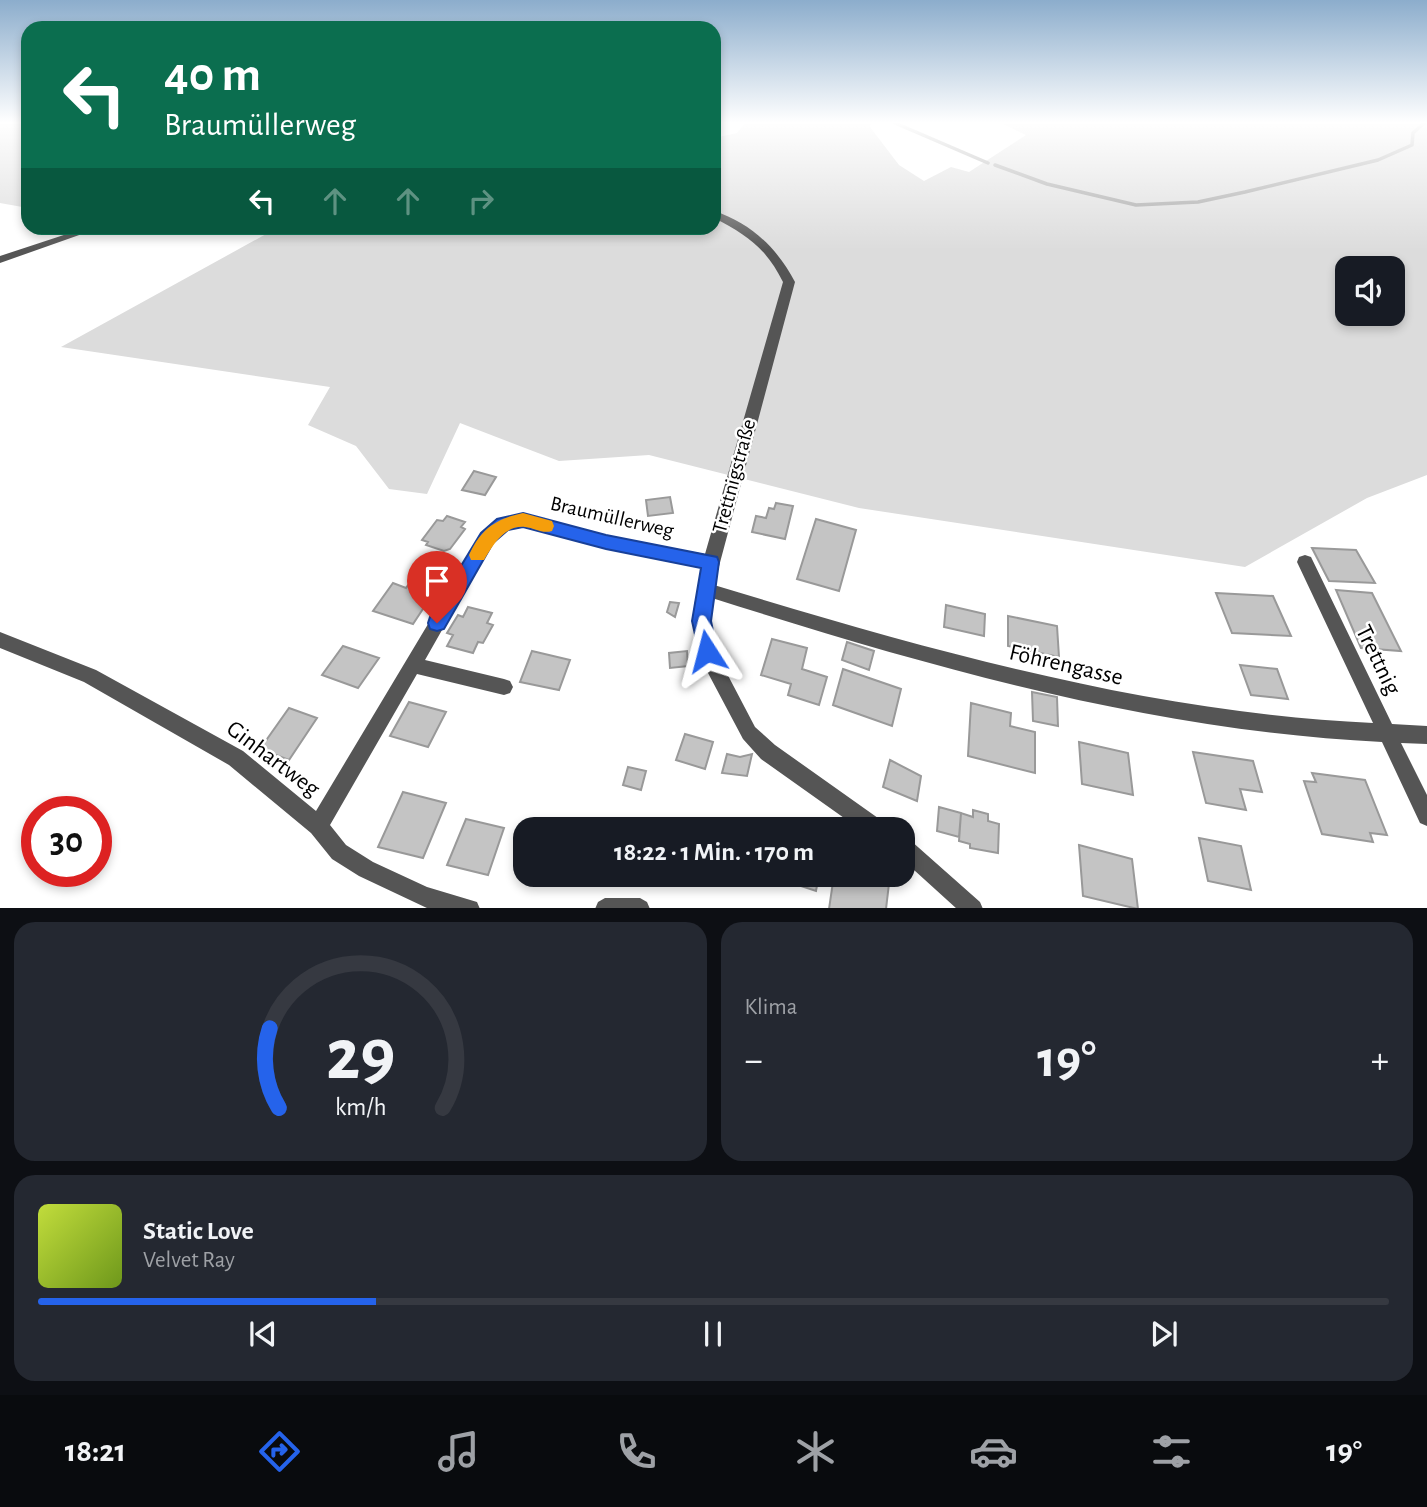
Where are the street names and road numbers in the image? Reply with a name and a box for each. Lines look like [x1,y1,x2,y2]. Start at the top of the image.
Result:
street label: Trettnigstraße [709,417,759,535]
street label: Braumüllerweg [548,493,676,542]
street label: Trettnig [1351,621,1405,699]
street label: Föhrengasse [1007,640,1125,690]
street label: Ginhartweg [222,716,324,802]

